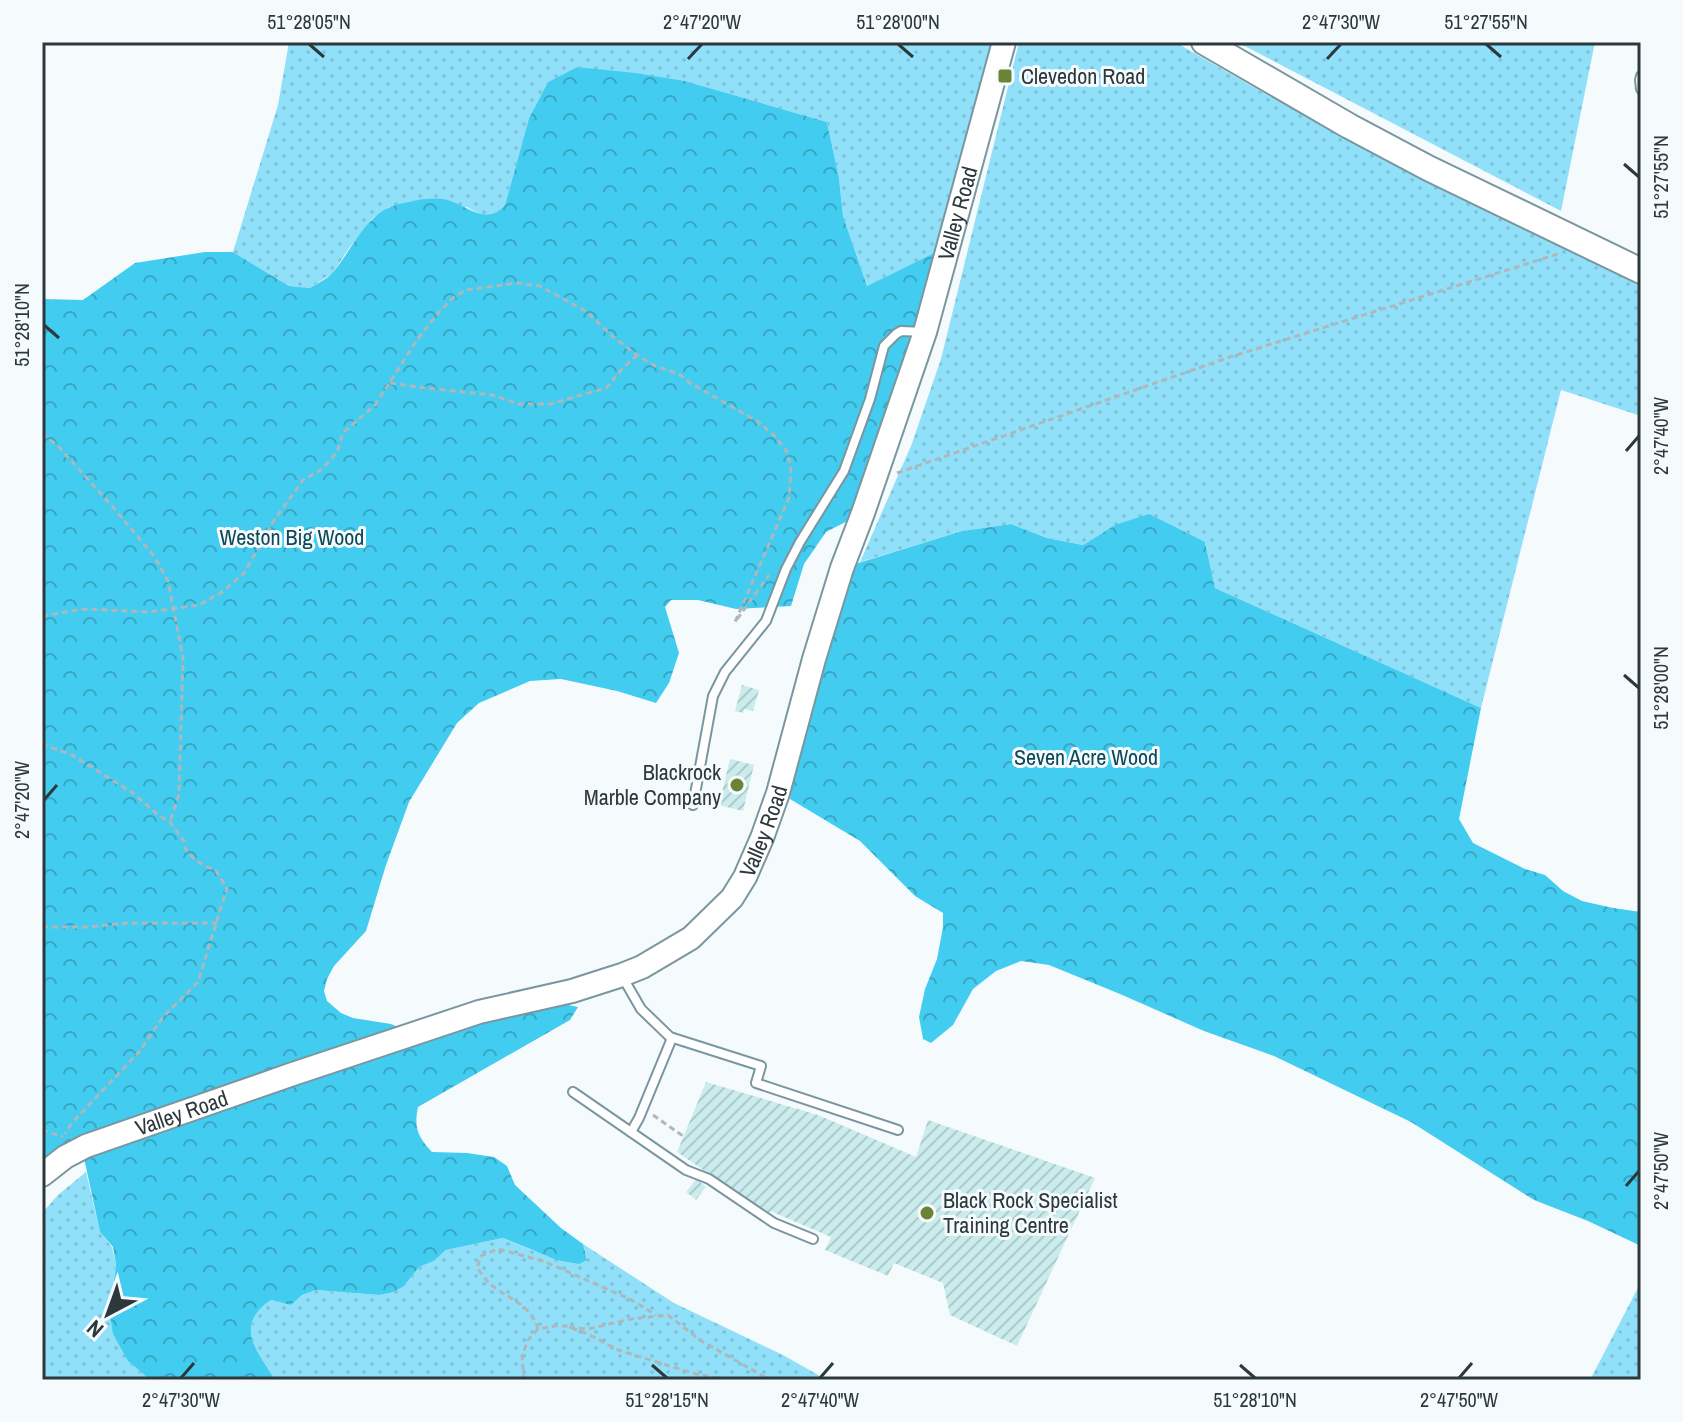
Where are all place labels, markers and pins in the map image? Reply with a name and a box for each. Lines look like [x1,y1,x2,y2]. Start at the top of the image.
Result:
place label: Clevedon Road [1021,61,1145,91]
marker: Clevedon Road [996,67,1014,85]
place label: Blackrock Marble Company [584,757,722,812]
marker: Blackrock Marble Company [728,776,746,794]
place label: Black Rock Specialist Training Centre [943,1185,1117,1240]
marker: Black Rock Specialist Training Centre [918,1204,936,1222]

